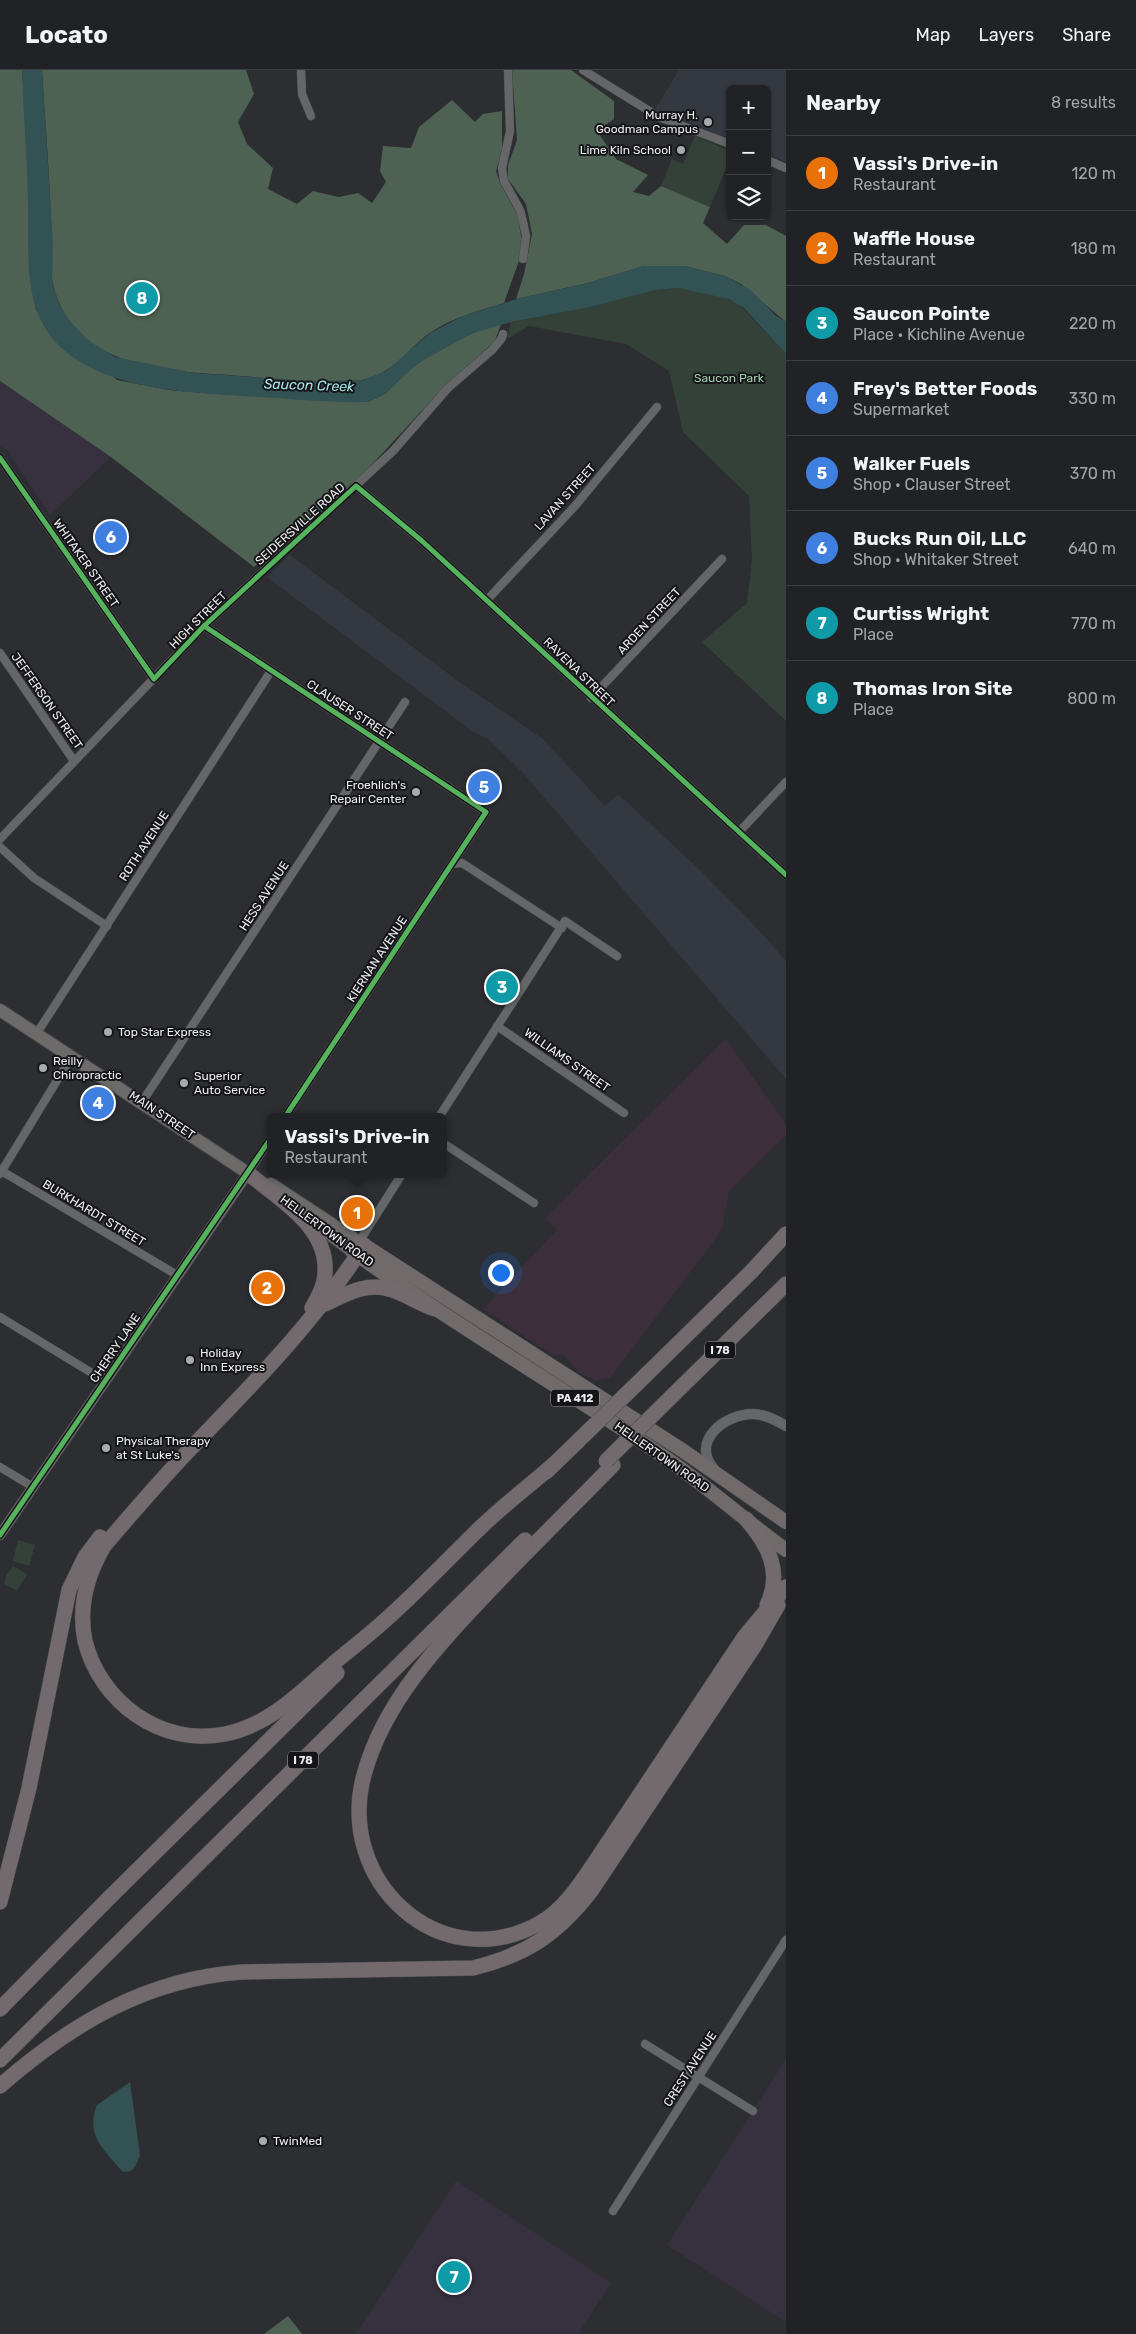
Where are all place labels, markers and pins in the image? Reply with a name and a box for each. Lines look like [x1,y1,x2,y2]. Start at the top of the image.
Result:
place label: Murray H. Goodman Campus [596,108,698,136]
marker: Murray H. Goodman Campus [702,116,714,128]
place label: Lime Kiln School [580,143,671,157]
marker: Lime Kiln School [675,144,687,156]
pin: 8 [126,279,158,317]
pin: 6 [95,518,127,556]
pin: 5 [468,768,500,806]
place label: Froehlich's Repair Center [330,778,406,806]
marker: Froehlich's Repair Center [410,786,422,798]
pin: 3 [486,968,518,1006]
place label: Top Star Express [118,1025,211,1039]
marker: Top Star Express [102,1026,114,1038]
place label: Reilly Chiropractic [53,1054,122,1082]
marker: Reilly Chiropractic [37,1062,49,1074]
place label: Superior Auto Service [194,1069,266,1097]
marker: Superior Auto Service [178,1077,190,1089]
pin: 4 [82,1084,114,1122]
pin: 1 [341,1194,373,1232]
pin: 2 [251,1269,283,1307]
place label: Holiday Inn Express [200,1346,265,1374]
marker: Holiday Inn Express [184,1354,196,1366]
place label: Physical Therapy at St Luke's [116,1434,211,1462]
marker: Physical Therapy at St Luke's [100,1442,112,1454]
place label: TwinMed [273,2134,322,2148]
marker: TwinMed [257,2135,269,2147]
pin: 7 [438,2258,470,2296]

